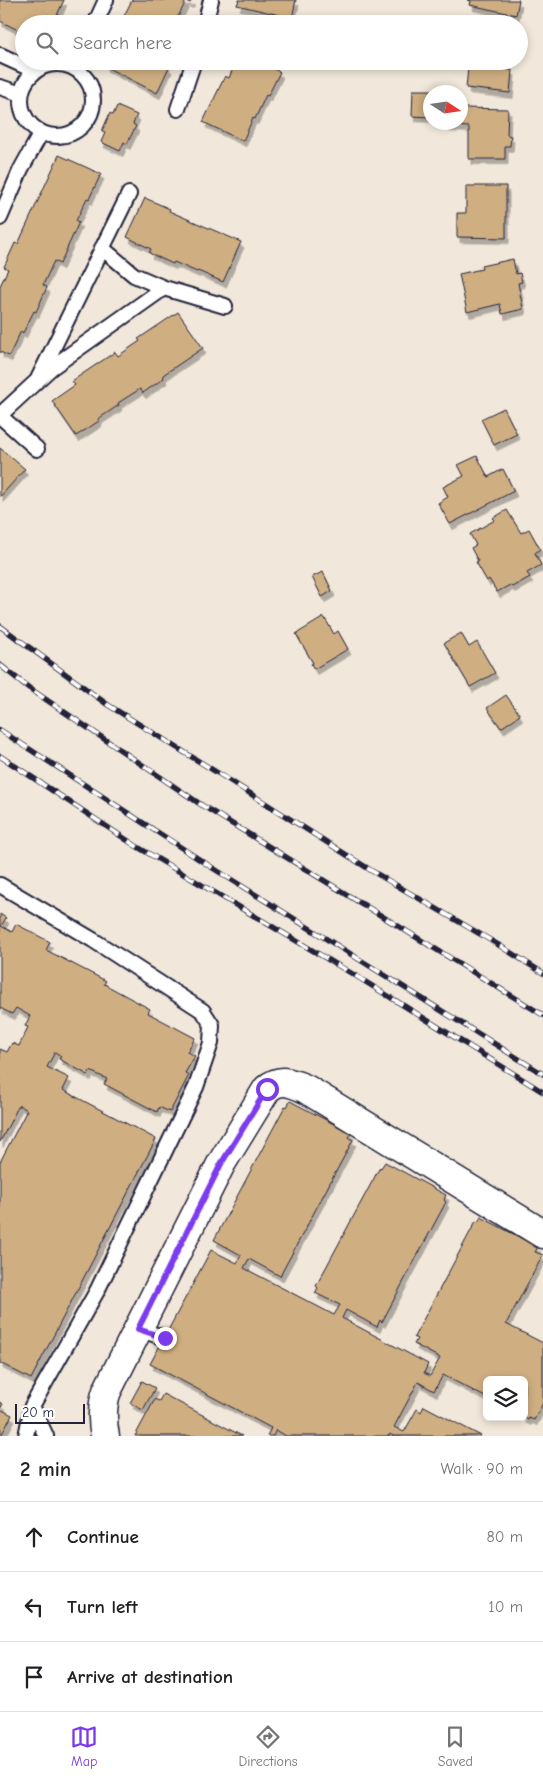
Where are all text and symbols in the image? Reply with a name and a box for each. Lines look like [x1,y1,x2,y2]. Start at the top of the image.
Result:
search box [15,15,528,70]
icon: search [33,29,61,57]
text: Search here [73,32,172,54]
north arrow [423,85,468,130]
route start [256,1078,279,1101]
route end [154,1327,177,1350]
map controls [483,1376,528,1421]
button: layers [483,1376,528,1421]
scale bar [15,1401,85,1424]
text: 20 m [22,1404,54,1421]
text: 2 min [20,1457,71,1481]
text: Walk · 90 m [440,1460,523,1478]
icon: ahead [20,1523,48,1551]
text: Continue [67,1526,139,1548]
text: 80 m [486,1528,523,1546]
icon: left [20,1593,48,1621]
text: Turn left [67,1596,138,1618]
text: 10 m [488,1598,523,1616]
icon: arrive [20,1663,48,1691]
text: Arrive at destination [67,1666,233,1688]
tab: Map [70,1723,98,1770]
tab: Directions [238,1723,298,1770]
tab: Saved [438,1723,473,1770]

